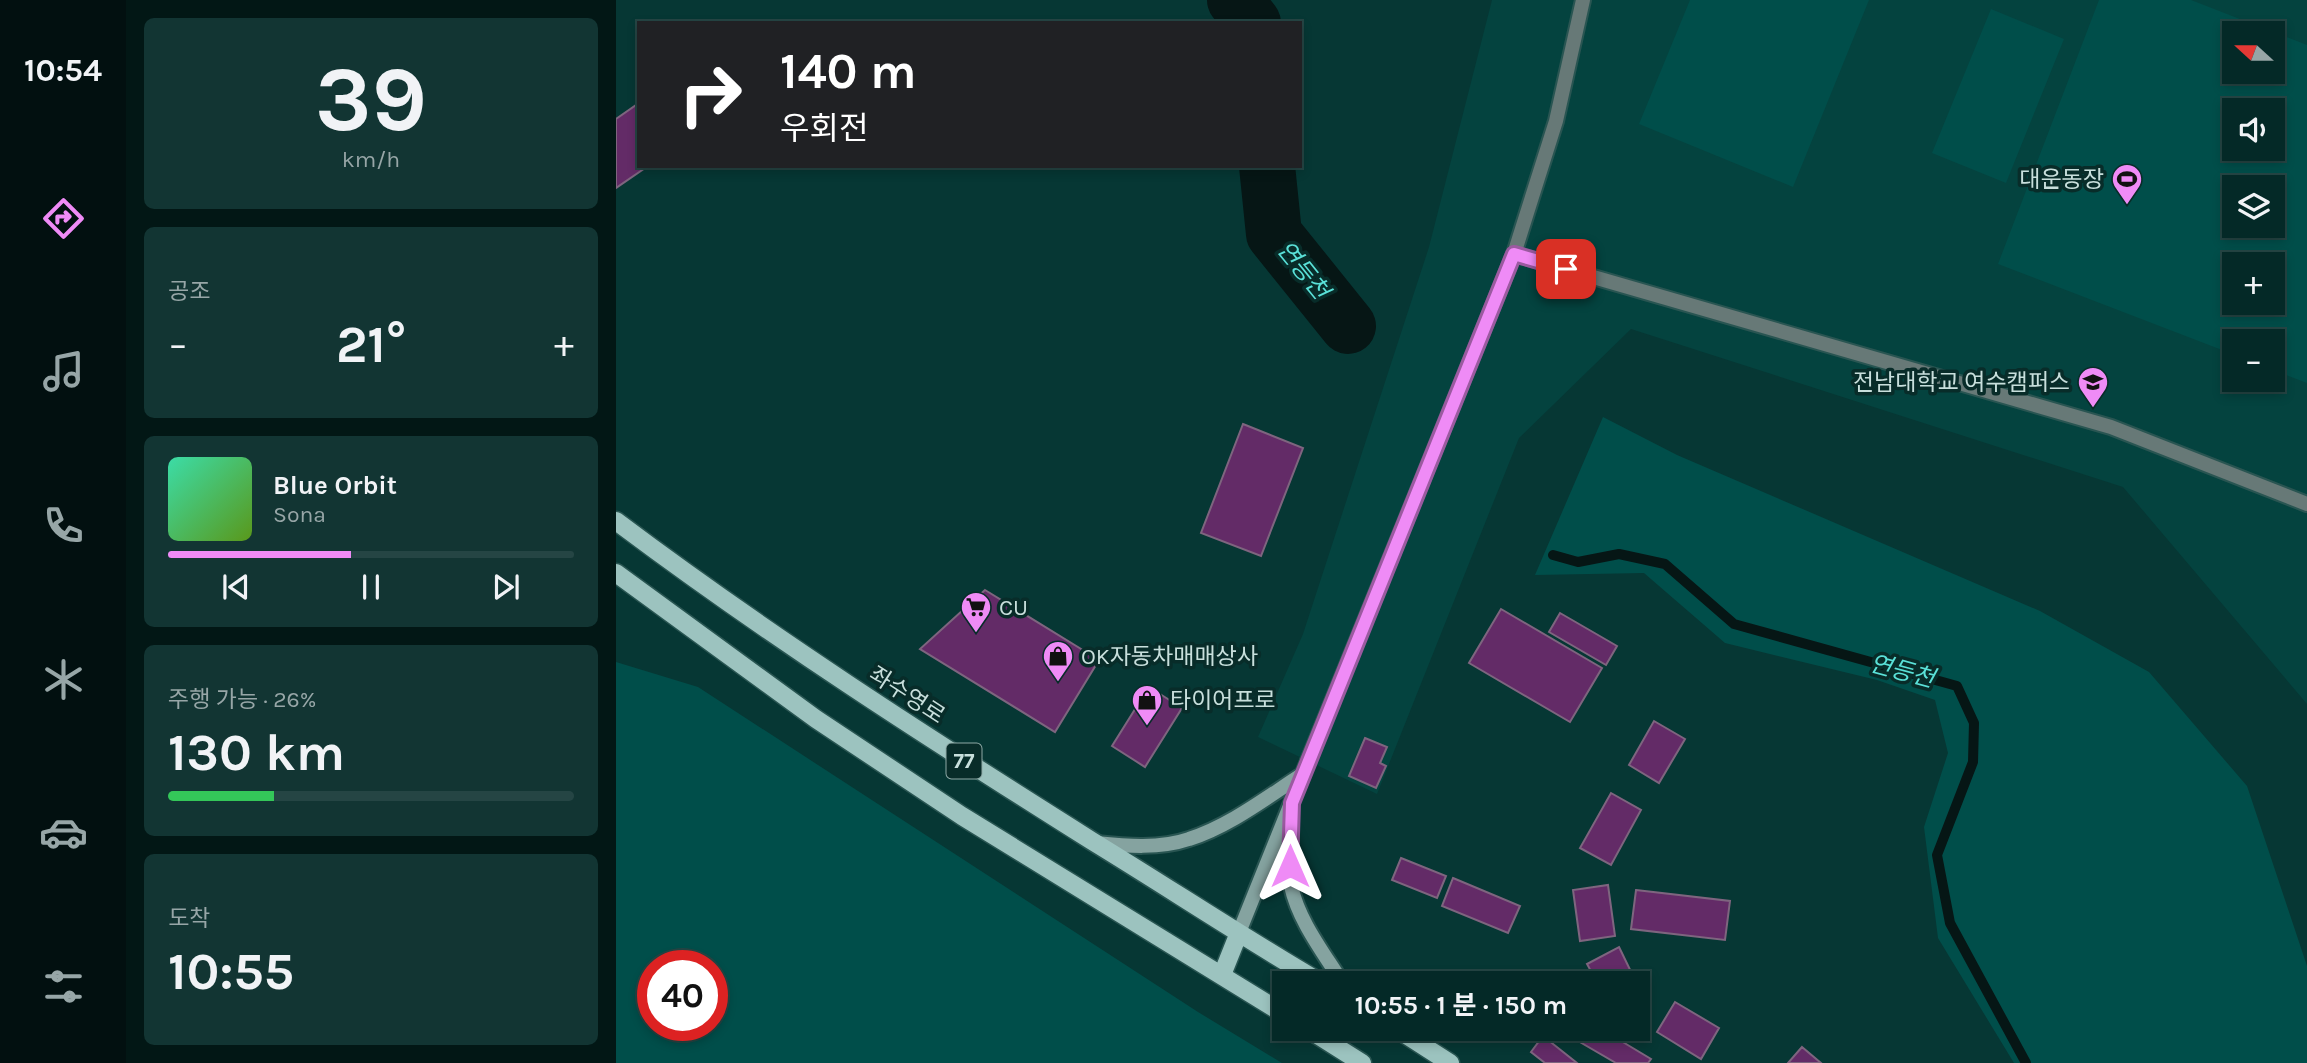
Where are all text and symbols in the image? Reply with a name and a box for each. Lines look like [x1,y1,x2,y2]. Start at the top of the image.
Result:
north arrow [2222,21,2286,84]
map controls [2222,21,2285,392]
text: 140 m [780,43,917,100]
text: 39 [315,47,427,153]
icon: right [665,49,756,140]
text: 10:54 [24,52,102,89]
button: sound [2222,98,2285,161]
text: 우회전 [780,110,868,147]
text: km/h [342,146,400,173]
sports icon: 대운동장 [2110,162,2144,206]
place label: 대운동장 [2019,166,2104,193]
button: layers [2222,175,2285,238]
icon: directions [39,194,88,243]
water label: 연등천 [1271,235,1337,307]
pin [1536,239,1596,299]
icon: arrive [1547,250,1585,288]
button: + [2222,252,2285,315]
text: 공조 [168,278,210,305]
text: 21° [336,314,406,375]
text: − [168,322,188,367]
text: + [554,322,574,367]
button: − [2222,329,2285,392]
icon: music [39,347,88,396]
school or university icon: 전남대학교 여수캠퍼스 [2076,365,2110,409]
place label: 전남대학교 여수캠퍼스 [1853,369,2070,396]
text: Blue Orbit [273,470,397,501]
icon: phone [39,501,88,550]
text: Sona [273,501,326,528]
icon: previous [217,568,255,606]
icon: pause [352,568,390,606]
icon: next [487,568,525,606]
supermarket icon: CU [959,590,993,634]
place label: CU [999,594,1028,621]
shop icon: OK자동차매매상사 [1041,639,1075,683]
place label: OK자동차매매상사 [1081,643,1258,670]
water label: 연등천 [1866,649,1940,694]
icon: climate [39,655,88,704]
street label: 좌수영로 [864,661,950,729]
shop icon: 타이어프로 [1130,683,1164,727]
text: 주행 가능 · 26% [168,686,316,713]
place label: 타이어프로 [1170,687,1276,714]
text: 130 km [168,722,345,783]
road number: 77 [946,744,982,778]
icon: car [39,808,88,857]
position arrow [1253,829,1327,903]
text: 도착 [168,905,210,932]
text: 10:55 [168,941,294,1002]
speed limit sign: 40 [637,950,728,1041]
icon: filters [39,962,88,1011]
text: 10:55 · 1 분 · 150 m [1355,990,1567,1021]

